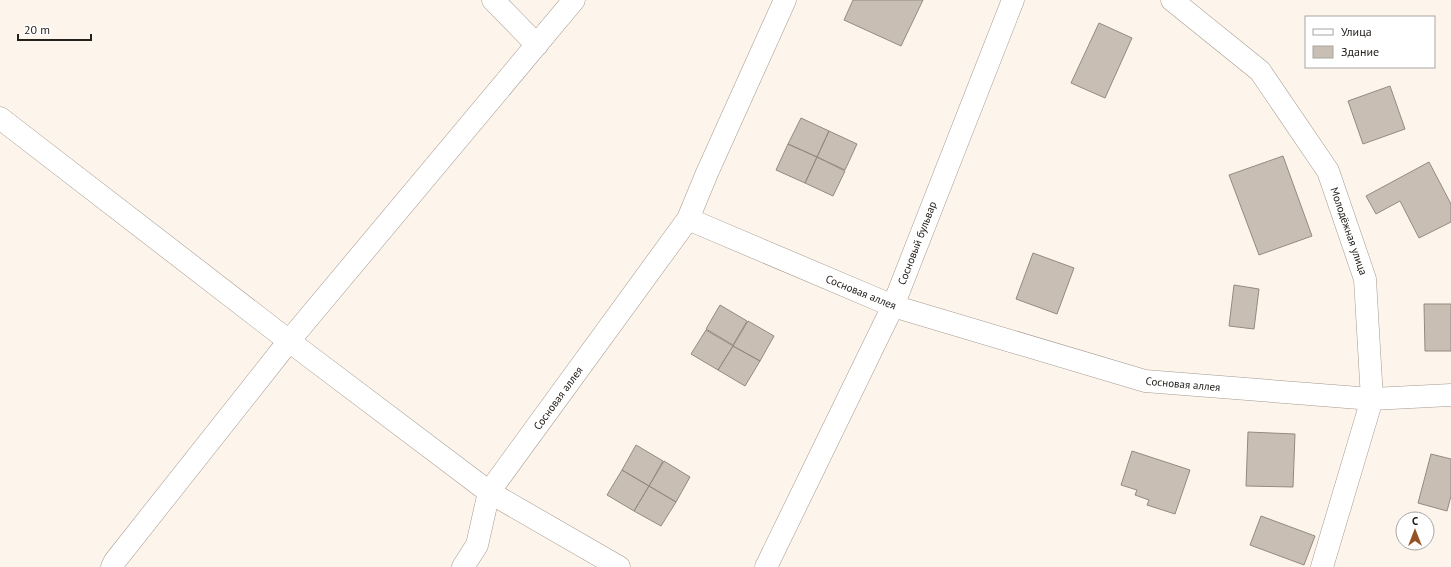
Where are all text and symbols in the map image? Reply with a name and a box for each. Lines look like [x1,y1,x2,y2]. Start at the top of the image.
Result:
scale bar [18,16,91,42]
legend [1305,16,1435,68]
text: 20 m [24,22,50,37]
text: Улица [1341,24,1372,39]
text: Здание [1341,44,1379,59]
street label: Молодёжная улица [1327,185,1371,277]
street label: Сосновый бульвар [895,199,939,287]
street label: Сосновая аллея [824,271,898,313]
street label: Сосновая аллея [530,364,586,432]
street label: Сосновая аллея [1145,374,1221,394]
north arrow [1395,511,1435,551]
text: С [1412,514,1418,528]

